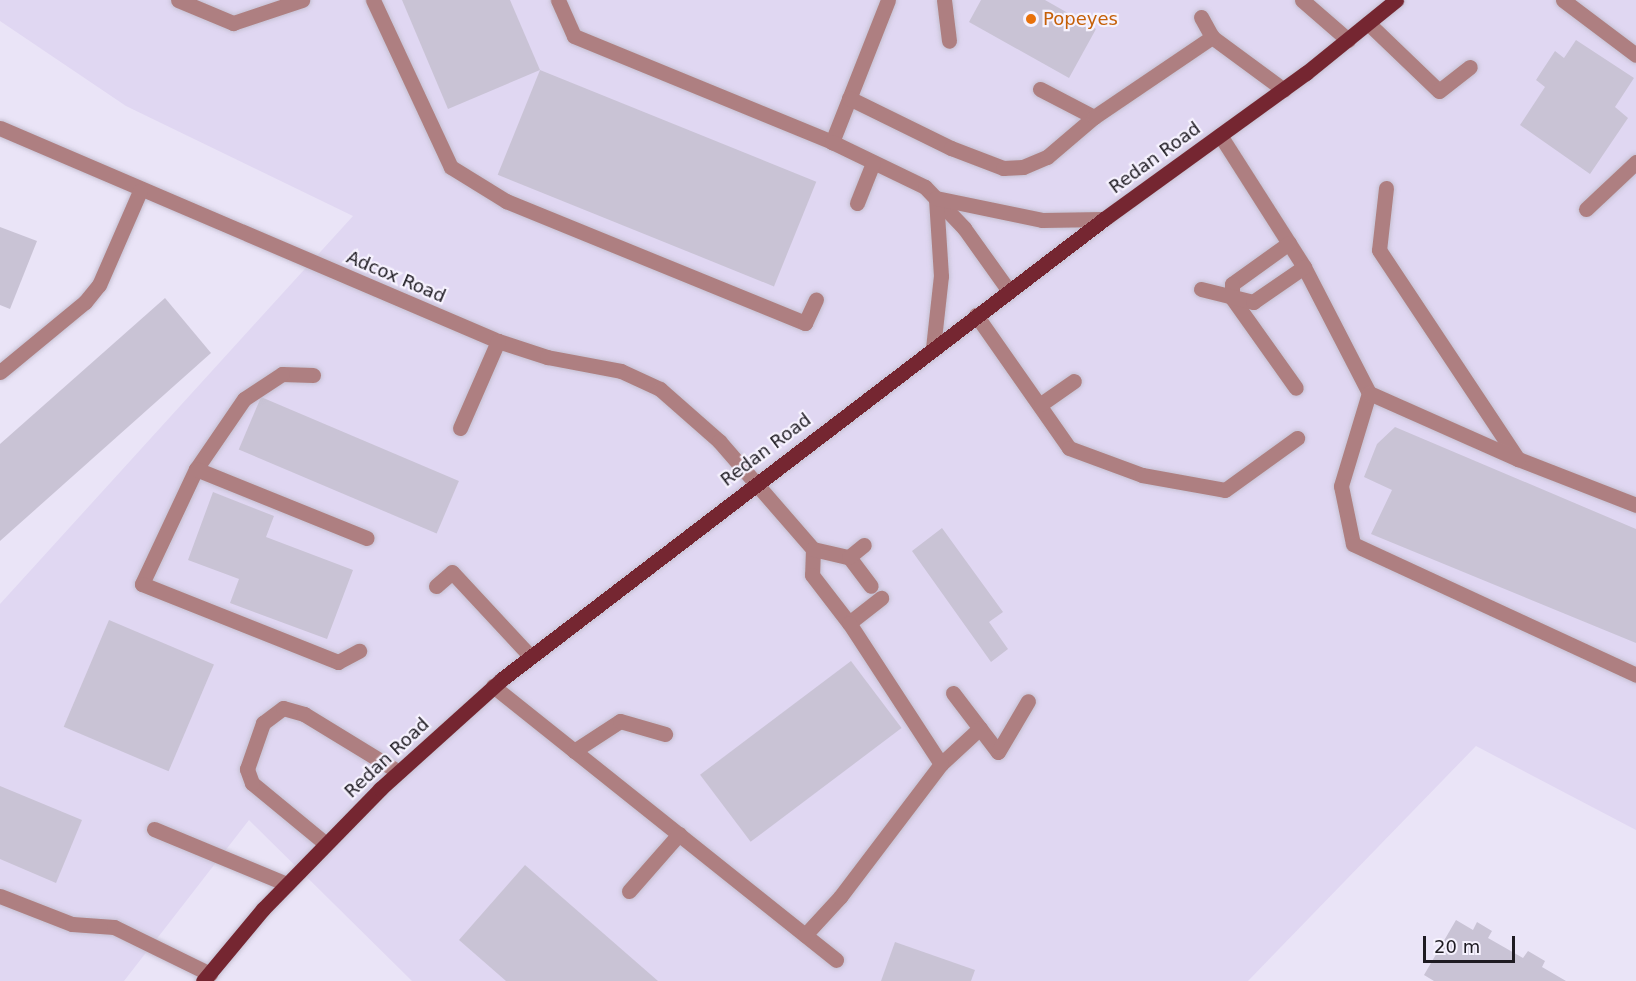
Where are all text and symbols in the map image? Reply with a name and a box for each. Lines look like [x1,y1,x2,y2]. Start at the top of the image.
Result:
place label: Popeyes [1043,8,1118,30]
marker: Popeyes [1024,12,1038,26]
street label: Redan Road [1105,118,1205,198]
street label: Adcox Road [343,246,449,308]
street label: Redan Road [717,409,815,491]
street label: Redan Road [340,713,434,803]
scale bar [1426,924,1518,962]
text: 20 m [1434,936,1480,957]

